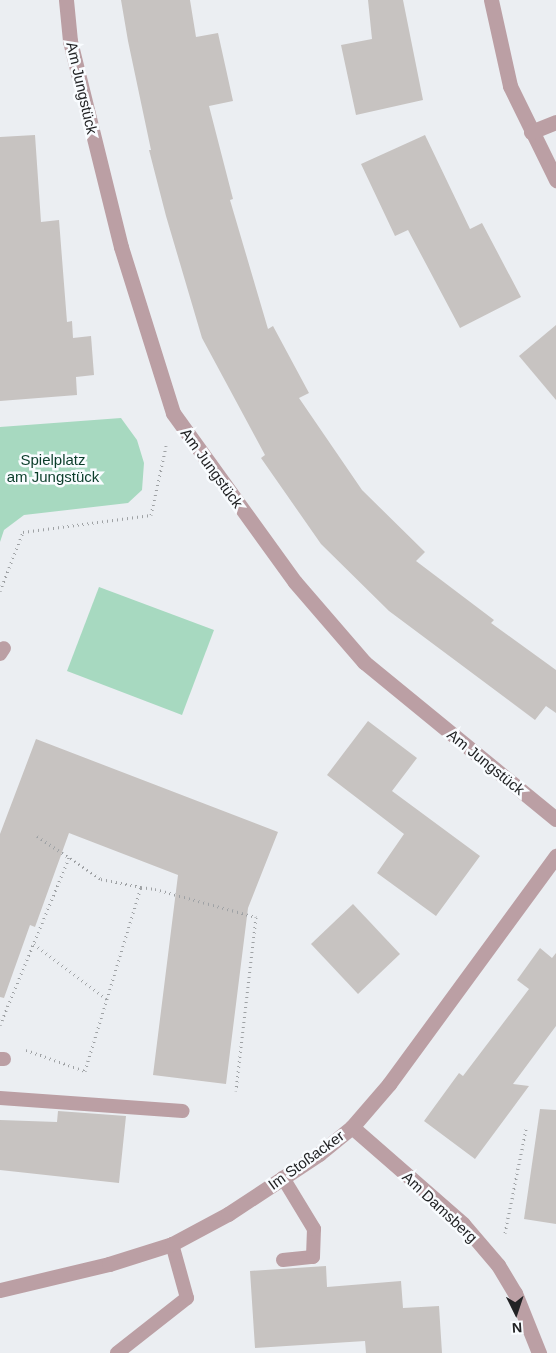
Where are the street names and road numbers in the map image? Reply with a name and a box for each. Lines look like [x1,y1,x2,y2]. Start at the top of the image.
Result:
street label: Am Jungstück [63,40,101,136]
street label: Am Jungstück [177,425,247,511]
street label: Am Jungstück [444,725,528,799]
street label: Im Stoßacker [265,1127,347,1193]
street label: Am Damsberg [399,1168,481,1246]

